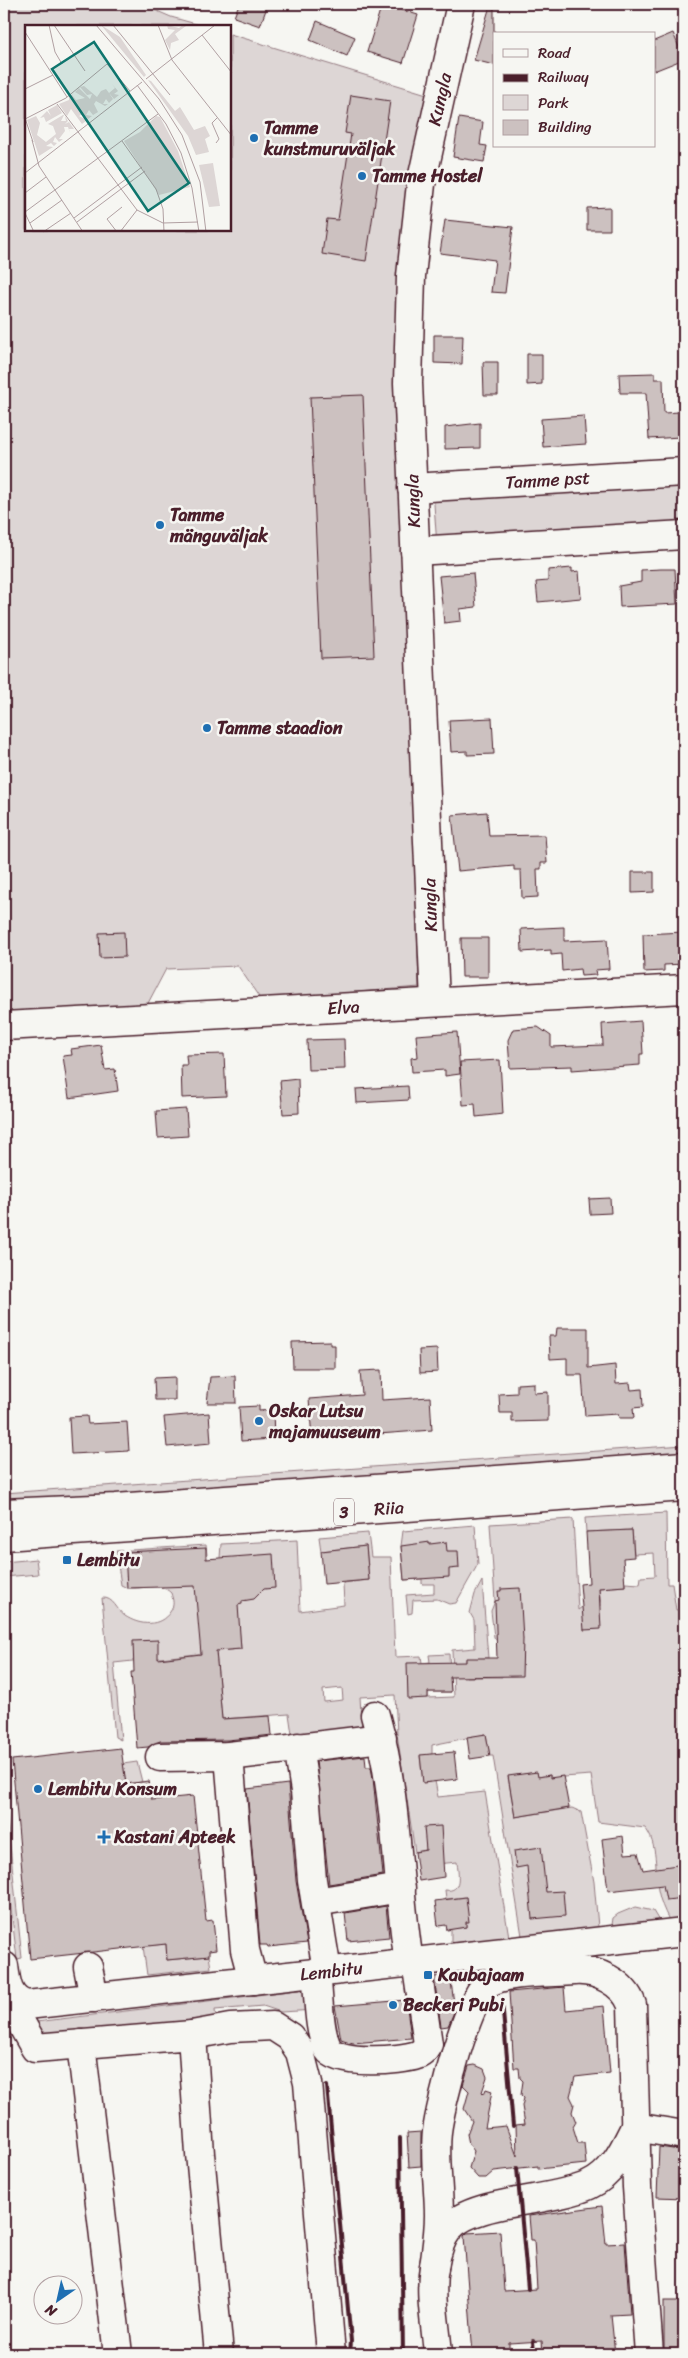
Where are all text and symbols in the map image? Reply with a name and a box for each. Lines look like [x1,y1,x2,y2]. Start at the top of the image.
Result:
inset map [25,25,231,231]
legend [493,32,656,148]
text: Road [538,40,571,66]
text: Railway [538,64,589,90]
street label: Kungla [418,69,461,129]
text: Park [538,90,569,116]
place label: Tamme kunstmuruväljak [263,112,395,165]
text: Building [538,114,592,140]
marker: Tamme kunstmuruväljak [248,132,260,144]
place label: Tamme Hostel [372,160,483,192]
marker: Tamme Hostel [356,170,368,182]
street label: Tamme pst [505,462,591,498]
street label: Kungla [396,473,430,528]
place label: Tamme mänguväljak [169,499,268,552]
marker: Tamme mänguväljak [154,519,166,531]
place label: Tamme staadion [217,712,343,744]
marker: Tamme staadion [201,722,213,734]
street label: Kungla [413,877,447,932]
street label: Elva [326,991,361,1024]
place label: Oskar Lutsu majamuuseum [268,1395,381,1448]
marker: Oskar Lutsu majamuuseum [253,1415,265,1427]
street label: Riia [373,1491,405,1525]
road number: 3 [334,1498,354,1525]
place label: Lembitu [77,1544,140,1576]
marker: Lembitu [61,1554,73,1566]
place label: Lembitu Konsum [48,1773,177,1805]
marker: Lembitu Konsum [32,1783,44,1795]
place label: Kastani Apteek [113,1821,236,1853]
marker: Kastani Apteek [98,1831,110,1843]
street label: Lembitu [298,1952,365,1991]
place label: Kaubajaam [437,1959,524,1991]
marker: Kaubajaam [422,1969,434,1981]
place label: Beckeri Pubi [403,1989,505,2021]
marker: Beckeri Pubi [387,1999,399,2011]
north arrow [32,2276,82,2326]
text: N [40,2297,63,2324]

